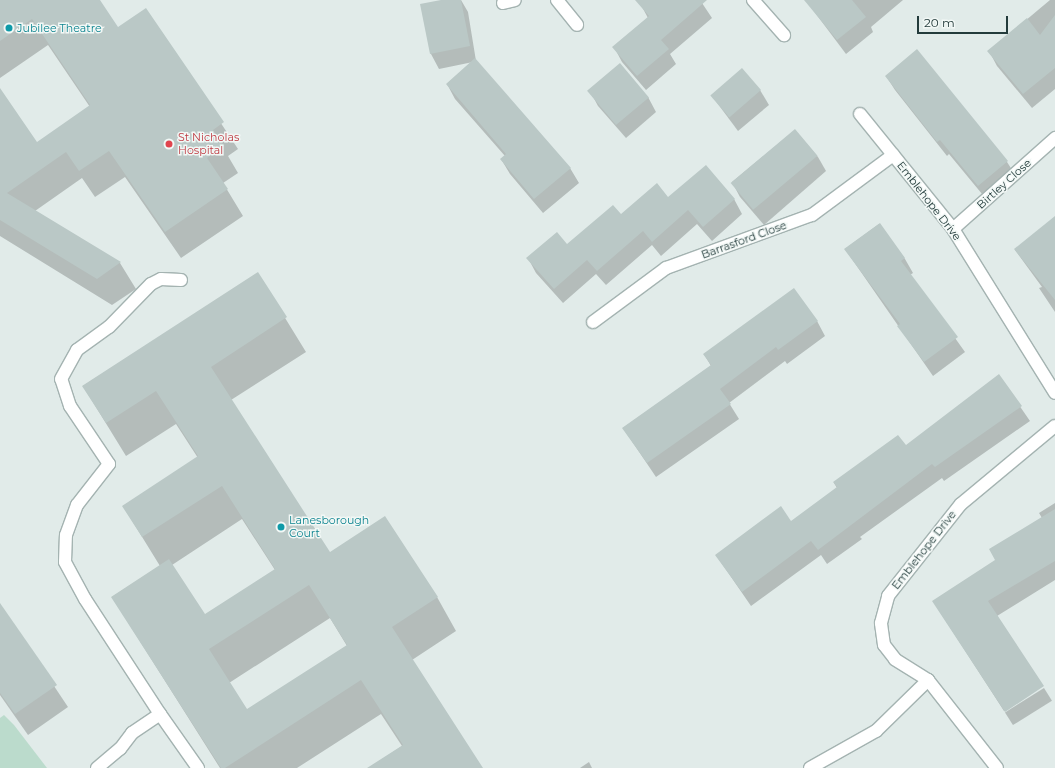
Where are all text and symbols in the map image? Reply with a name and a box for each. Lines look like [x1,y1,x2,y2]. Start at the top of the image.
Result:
scale bar [919,8,1010,34]
text: 20 m [924,15,955,30]
place label: Jubilee Theatre [17,21,102,35]
marker: Jubilee Theatre [4,23,14,33]
place label: St Nicholas Hospital [178,131,239,157]
marker: St Nicholas Hospital [163,138,175,150]
street label: Birtley Close [974,156,1034,212]
street label: Emblehope Drive [894,159,964,243]
street label: Barrasford Close [700,218,788,262]
street label: Emblehope Drive [889,508,959,592]
place label: Lanesborough Court [289,514,369,540]
marker: Lanesborough Court [276,522,286,532]

